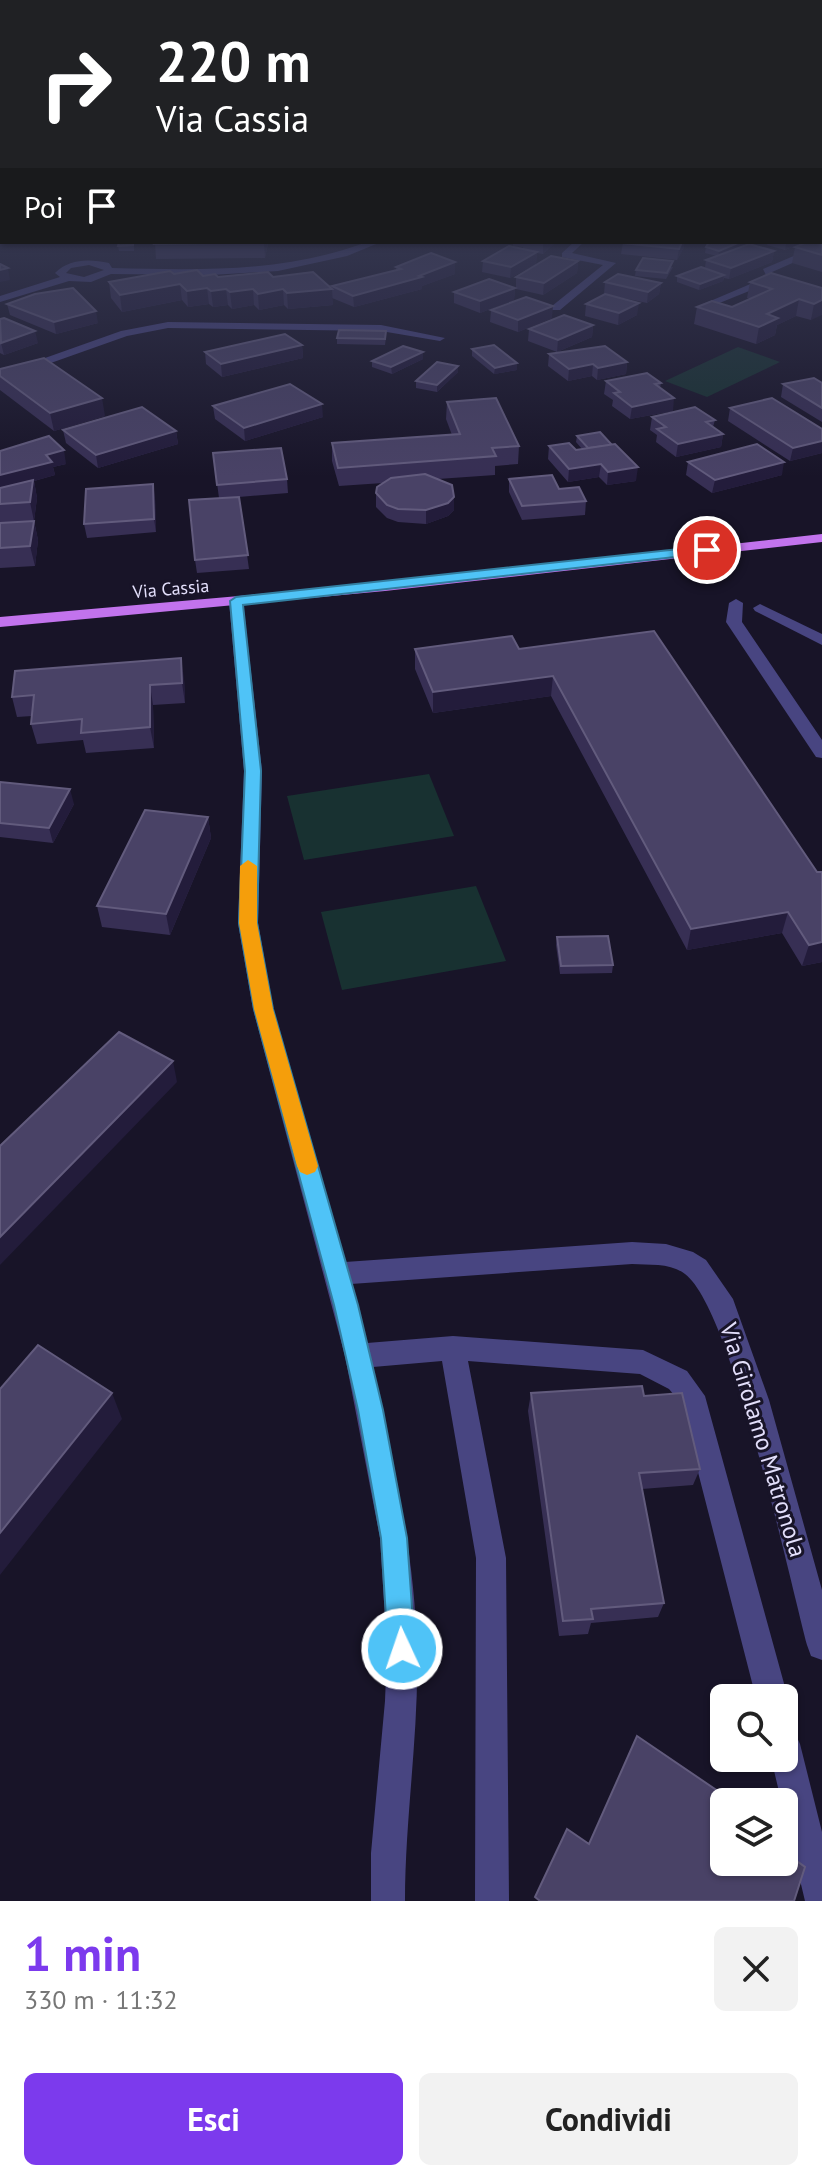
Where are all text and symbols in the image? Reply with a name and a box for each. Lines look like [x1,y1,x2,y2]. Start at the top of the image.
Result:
text: 220 m [156,25,311,97]
icon: right [24,32,128,136]
text: Via Cassia [156,95,309,142]
icon: arrive [80,184,124,228]
text: Poi [24,187,64,226]
pin [673,516,741,584]
icon: arrive [685,528,729,572]
street label: Via Cassia [131,574,210,603]
street label: Via Girolamo Matronola [713,1318,814,1561]
position arrow [360,1607,444,1691]
map controls [710,1684,798,1876]
button: search [710,1684,798,1772]
button: layers [710,1788,798,1876]
text: 1 min [24,1922,141,1984]
button: close [714,1927,798,2011]
text: 330 m · 11:32 [24,1983,178,2016]
button: Esci [24,2073,403,2165]
button: Condividi [419,2073,798,2165]

